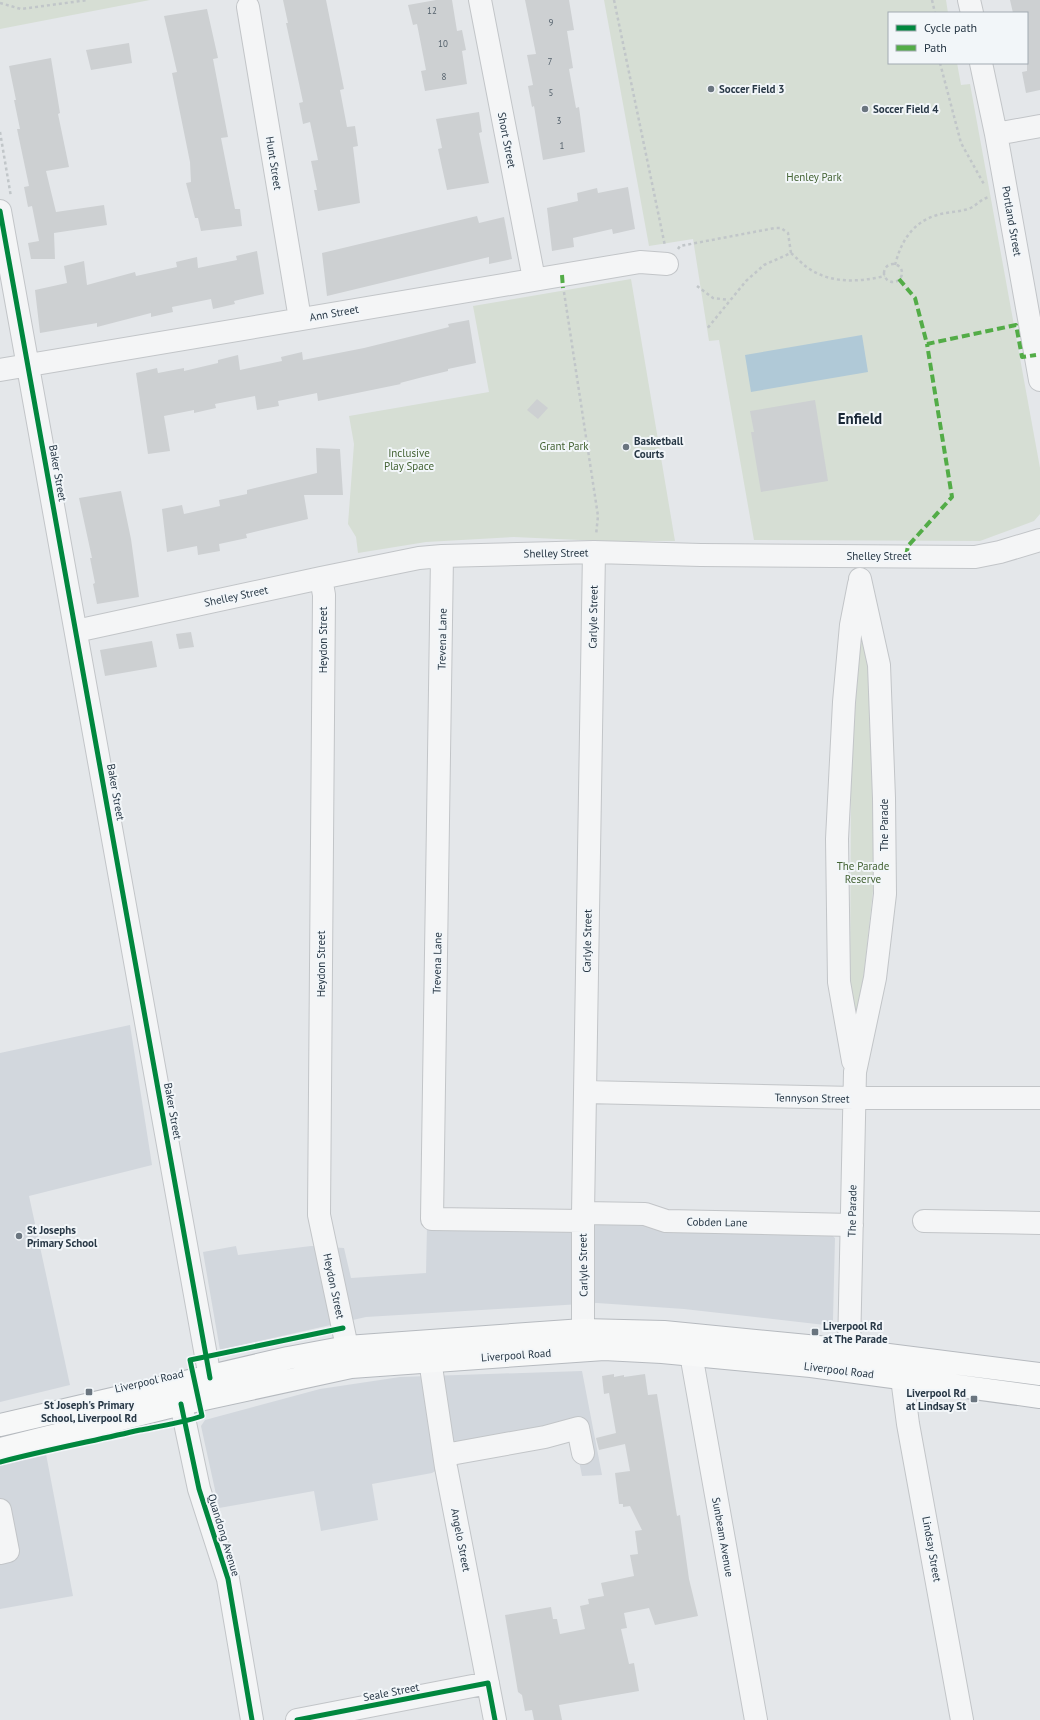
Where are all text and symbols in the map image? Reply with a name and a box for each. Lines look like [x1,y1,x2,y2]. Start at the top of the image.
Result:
house number: 12 [427,5,437,16]
legend [888,12,1028,64]
house number: 9 [549,17,554,28]
text: Cycle path [924,20,977,35]
house number: 10 [438,38,448,49]
text: Path [924,40,947,55]
house number: 7 [548,56,553,67]
house number: 8 [442,71,447,82]
place label: Soccer Field 3 [719,82,784,96]
marker: Soccer Field 3 [706,84,716,94]
house number: 5 [549,87,554,98]
place label: Soccer Field 4 [873,102,939,116]
marker: Soccer Field 4 [860,104,870,114]
street label: Short Street [495,111,519,169]
house number: 3 [557,115,562,126]
street label: Hunt Street [263,135,285,191]
house number: 1 [560,140,565,151]
park label: Henley Park [786,170,842,184]
street label: Portland Street [999,185,1025,257]
street label: Ann Street [308,302,360,324]
district label: Enfield [838,409,882,428]
place label: Basketball Courts [634,434,684,461]
park label: Grant Park [540,439,589,453]
marker: Basketball Courts [621,442,631,452]
street label: Baker Street [46,444,70,503]
park label: Inclusive Play Space [384,446,434,473]
street label: Shelley Street [523,545,589,561]
street label: Shelley Street [847,549,912,563]
street label: Shelley Street [203,582,269,610]
street label: Carlyle Street [585,585,601,649]
street label: Heydon Street [316,606,330,673]
street label: Trevena Lane [434,608,450,670]
street label: Baker Street [104,763,128,822]
street label: The Parade [877,798,891,851]
park label: The Parade Reserve [837,859,890,886]
street label: Carlyle Street [579,909,595,973]
street label: Heydon Street [314,930,328,997]
street label: Trevena Lane [429,932,445,994]
street label: Baker Street [161,1082,185,1141]
street label: Tennyson Street [774,1090,850,1106]
street label: The Parade [845,1184,859,1237]
street label: Cobden Lane [687,1214,748,1230]
place label: St Josephs Primary School [27,1223,98,1250]
marker: St Josephs Primary School [14,1231,24,1241]
street label: Carlyle Street [575,1233,591,1297]
street label: Heydon Street [320,1252,348,1320]
place label: Liverpool Rd at The Parade [823,1319,888,1346]
marker: Liverpool Rd at The Parade [810,1327,820,1337]
street label: Liverpool Road [480,1346,552,1364]
street label: Liverpool Road [803,1359,875,1381]
street label: Liverpool Road [113,1366,185,1396]
place label: Liverpool Rd at Lindsay St [906,1386,966,1413]
marker: St Joseph's Primary School, Liverpool Rd [84,1387,94,1397]
marker: Liverpool Rd at Lindsay St [969,1394,979,1404]
place label: St Joseph's Primary School, Liverpool Rd [41,1398,137,1425]
street label: Quandong Avenue [205,1492,243,1578]
street label: Sunbeam Avenue [709,1496,737,1578]
street label: Angelo Street [448,1507,474,1573]
street label: Lindsay Street [919,1515,945,1583]
street label: Seale Street [362,1680,420,1704]

